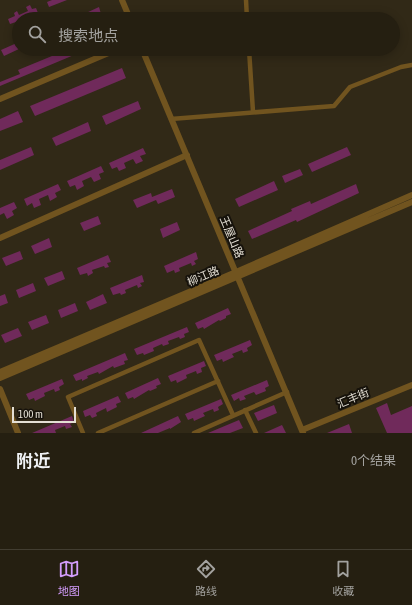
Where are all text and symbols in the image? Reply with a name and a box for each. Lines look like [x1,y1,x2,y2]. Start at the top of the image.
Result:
search box [12,12,400,56]
icon: search [26,23,48,45]
text: 搜索地点 [58,27,118,44]
street label: 王屋山路 [218,214,246,260]
street label: 柳江路 [185,264,221,288]
street label: 汇丰街 [335,386,371,410]
scale bar [12,405,76,424]
text: 100 m [18,408,43,420]
text: 附近 [16,451,50,471]
text: 0个结果 [351,453,396,468]
tab: 地图 [58,558,80,598]
tab: 路线 [195,558,217,598]
tab: 收藏 [332,558,354,598]

